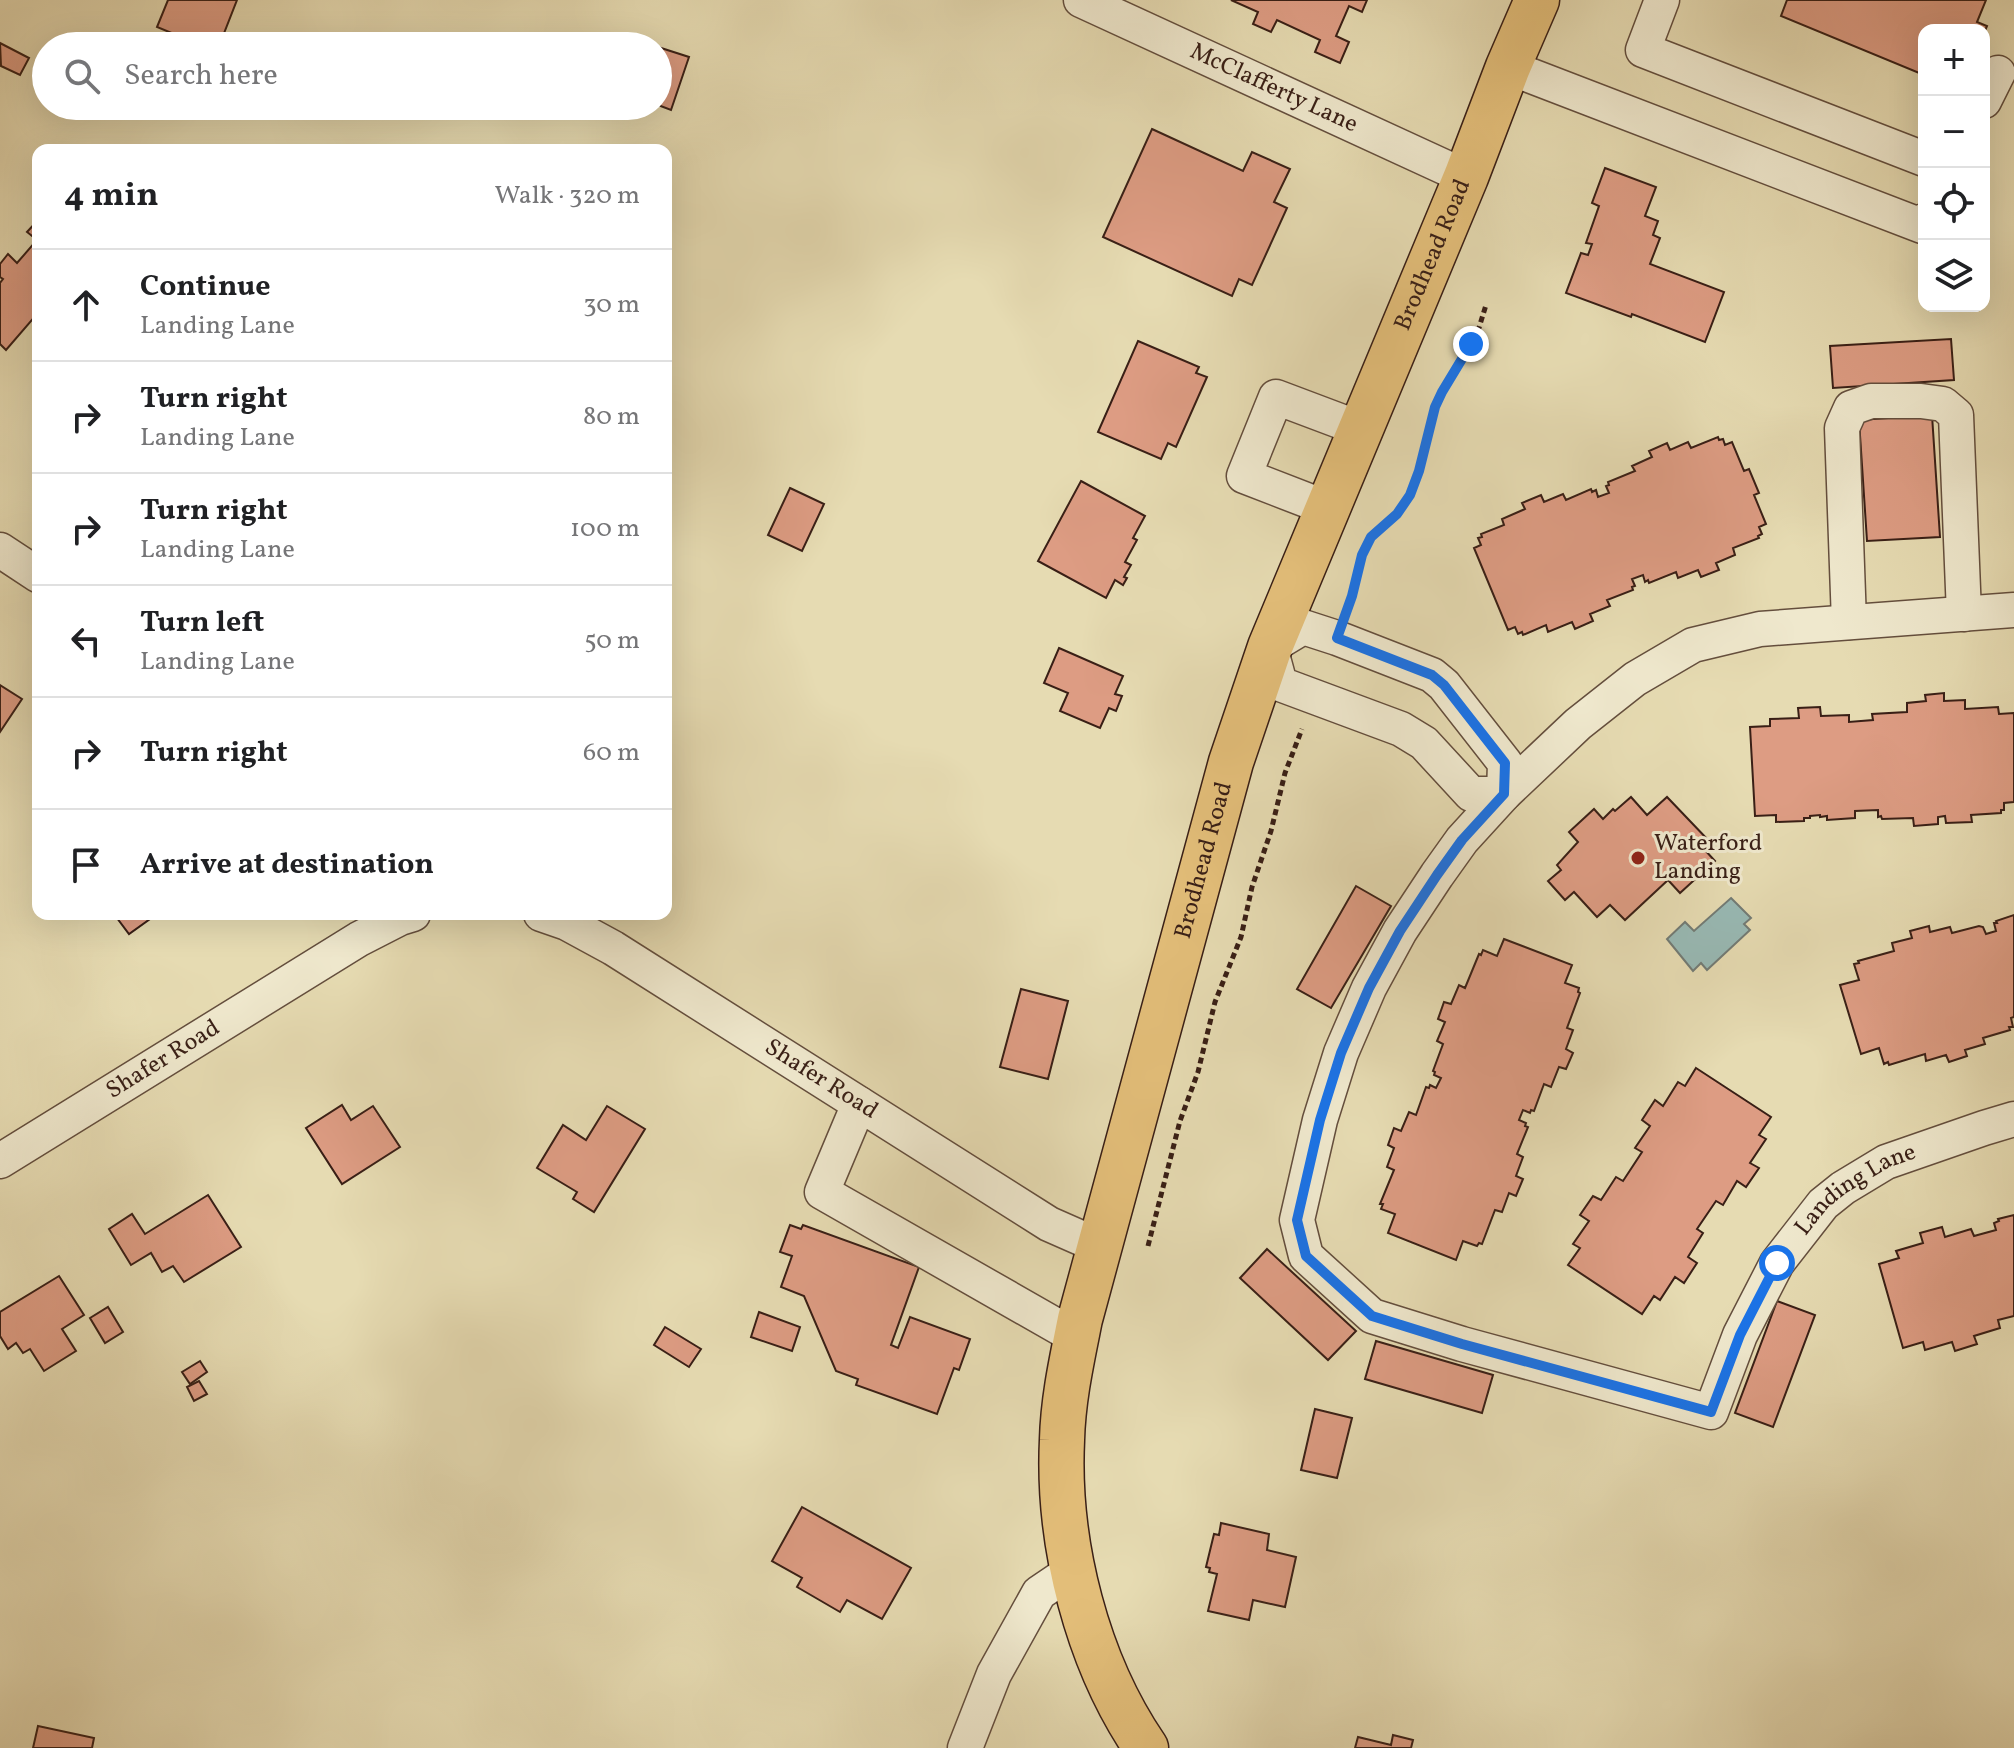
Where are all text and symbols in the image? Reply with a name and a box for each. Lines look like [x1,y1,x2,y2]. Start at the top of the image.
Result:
map controls [1918,24,1990,312]
button: + [1918,24,1990,96]
search box [32,32,672,120]
street label: McClafferty Lane [1184,35,1363,142]
icon: search [60,54,104,98]
text: Search here [124,55,278,97]
button: − [1918,96,1990,168]
button: locate [1918,168,1990,240]
text: 4 min [64,173,159,220]
street label: Brodhead Road [1387,174,1480,336]
text: Walk · 320 m [494,178,640,214]
button: layers [1918,240,1990,312]
text: Continue [140,266,271,308]
icon: ahead [64,283,108,327]
text: 30 m [583,287,640,323]
text: Landing Lane [140,308,295,344]
route end [1453,326,1489,362]
text: Turn right [140,378,288,420]
icon: right [64,395,108,439]
text: 80 m [583,399,640,435]
text: Landing Lane [140,420,295,456]
text: Turn right [140,490,288,532]
icon: right [64,507,108,551]
text: 100 m [570,511,640,547]
text: Landing Lane [140,532,295,568]
text: Turn left [140,602,264,644]
icon: left [64,619,108,663]
text: 50 m [584,623,640,659]
text: Landing Lane [140,644,295,680]
icon: right [64,731,108,775]
text: Turn right [140,732,288,774]
text: 60 m [583,735,640,771]
street label: Brodhead Road [1167,778,1242,943]
place label: Waterford Landing [1654,827,1762,889]
icon: arrive [64,843,108,887]
text: Arrive at destination [140,844,434,886]
marker: Waterford Landing [1629,849,1647,867]
street label: Shafer Road [100,1012,227,1108]
street label: Shafer Road [758,1031,884,1128]
street label: Landing Lane [1787,1136,1921,1243]
route start [1759,1245,1795,1281]

